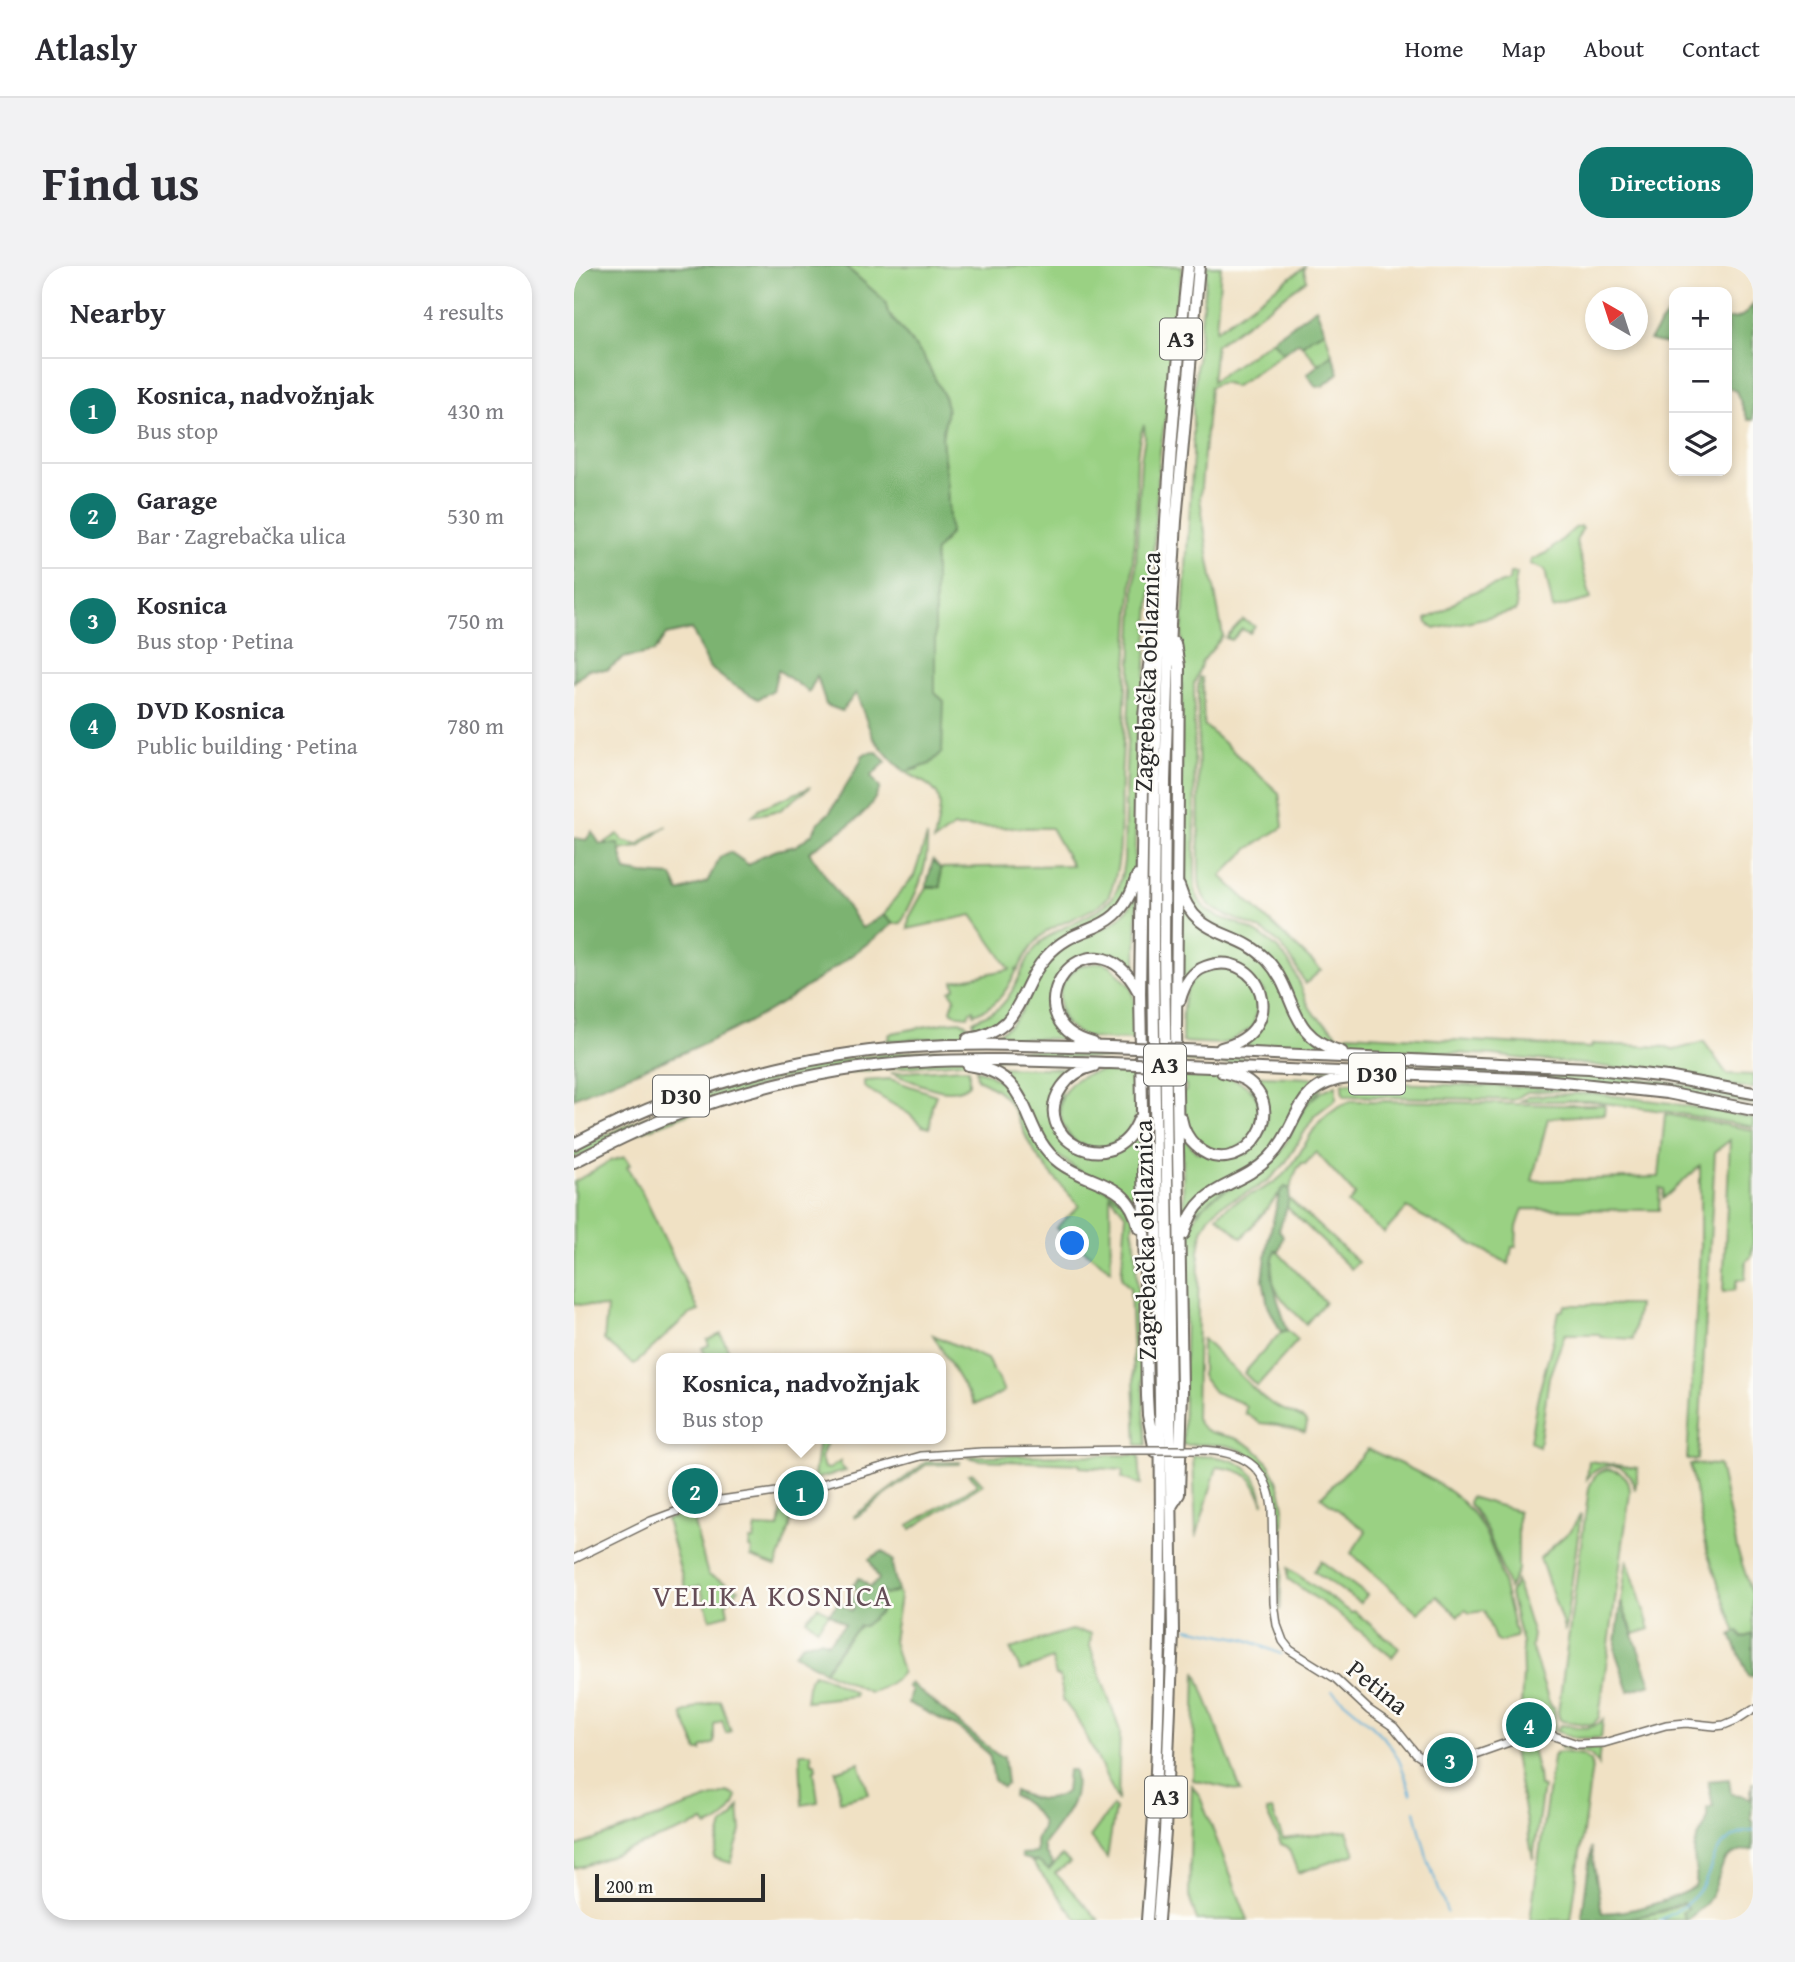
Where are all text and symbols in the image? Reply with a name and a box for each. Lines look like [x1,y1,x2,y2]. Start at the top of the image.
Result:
text: Atlasly [35,24,137,72]
text: Home [1405,31,1464,66]
text: Map [1502,31,1546,66]
text: About [1584,31,1644,66]
text: Contact [1682,31,1760,66]
text: Find us [42,146,200,218]
button: Directions [1579,147,1753,218]
north arrow [1585,287,1648,350]
map controls [1669,287,1732,476]
button: + [1669,287,1732,350]
text: Nearby [70,290,166,334]
text: 4 results [423,295,504,328]
road number: A3 [1160,318,1202,360]
button: − [1669,350,1732,413]
text: Kosnica, nadvožnjak [137,375,374,414]
text: 1 [87,394,99,427]
text: 430 m [447,394,504,427]
button: layers [1669,413,1732,476]
text: Bus stop [137,414,218,447]
text: Garage [137,480,218,519]
text: 2 [87,499,99,532]
text: 530 m [447,499,504,532]
text: Bar · Zagrebačka ulica [137,519,346,552]
street label: Zagrebačka obilaznica [1123,550,1170,793]
text: Kosnica [137,585,227,624]
text: 3 [87,604,99,637]
text: 750 m [447,604,504,637]
text: Bus stop · Petina [137,624,294,657]
text: DVD Kosnica [137,690,285,729]
text: 4 [87,709,99,742]
text: 780 m [447,709,504,742]
text: Public building · Petina [137,729,358,762]
road number: A3 [1144,1044,1186,1086]
road number: D30 [1349,1054,1405,1094]
road number: D30 [653,1076,709,1116]
street label: Zagrebačka obilaznica [1123,1119,1166,1361]
your location [1055,1226,1089,1260]
popup [656,1353,946,1444]
text: Kosnica, nadvožnjak [682,1363,920,1402]
text: Bus stop [682,1402,764,1435]
pin: 2 [672,1465,718,1517]
pin: 1 [778,1467,824,1519]
district label: VELIKA KOSNICA [652,1573,894,1617]
street label: Petina [1339,1650,1418,1724]
pin: 4 [1506,1699,1552,1751]
pin: 3 [1427,1734,1473,1786]
road number: A3 [1145,1777,1187,1818]
scale bar [595,1871,765,1903]
text: 200 m [606,1872,653,1900]

